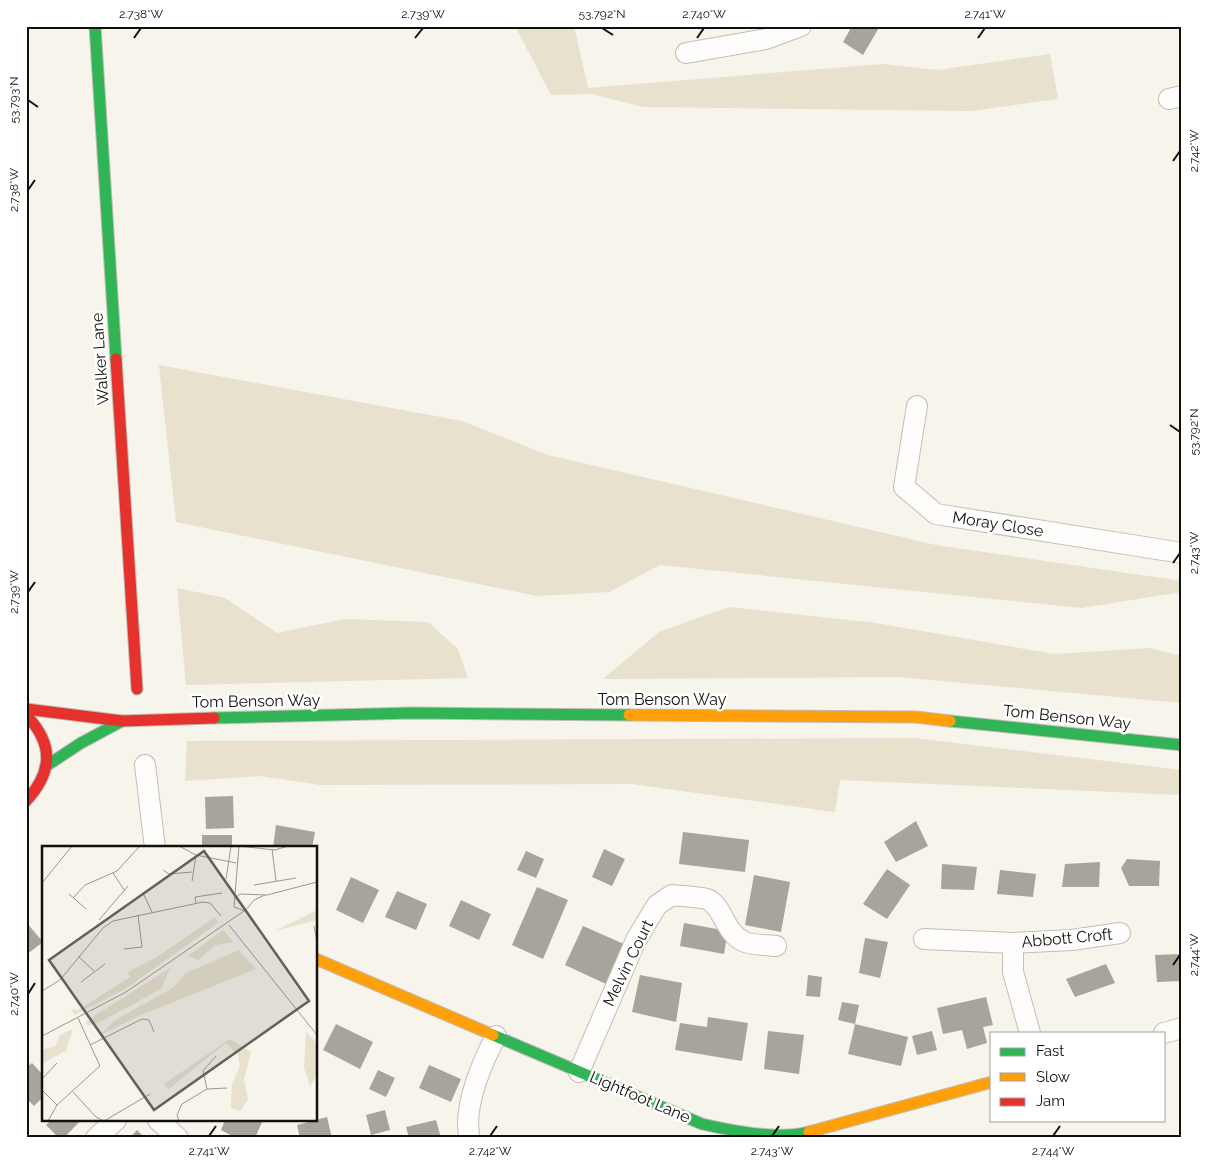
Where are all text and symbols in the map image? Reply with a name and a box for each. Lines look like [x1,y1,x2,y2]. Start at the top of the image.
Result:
text: 2.738°W [119,7,163,21]
text: 2.739°W [401,7,445,21]
text: 53.792°N [579,7,625,21]
text: 2.740°W [682,7,726,21]
text: 2.741°W [964,7,1006,21]
text: 53.793°N [7,77,21,123]
text: 2.742°W [1187,129,1201,172]
text: 2.738°W [7,168,21,212]
street label: Walker Lane [87,312,113,406]
text: 53.792°N [1187,409,1201,455]
street label: Moray Close [951,507,1045,541]
text: 2.743°W [1187,531,1201,574]
text: 2.739°W [7,570,21,614]
street label: Tom Benson Way [191,690,321,712]
street label: Tom Benson Way [598,690,727,709]
street label: Tom Benson Way [1002,701,1132,733]
inset map [42,846,318,1122]
street label: Melvin Court [599,916,657,1009]
street label: Abbott Croft [1021,925,1114,951]
text: 2.744°W [1187,933,1201,976]
text: 2.740°W [7,972,21,1016]
legend [990,1032,1166,1122]
text: Fast [1036,1042,1064,1060]
street label: Lightfoot Lane [587,1067,693,1127]
text: Slow [1036,1068,1070,1086]
text: Jam [1036,1092,1065,1110]
text: 2.741°W [188,1144,230,1158]
text: 2.742°W [469,1144,512,1158]
text: 2.743°W [751,1144,794,1158]
text: 2.744°W [1032,1144,1075,1158]

